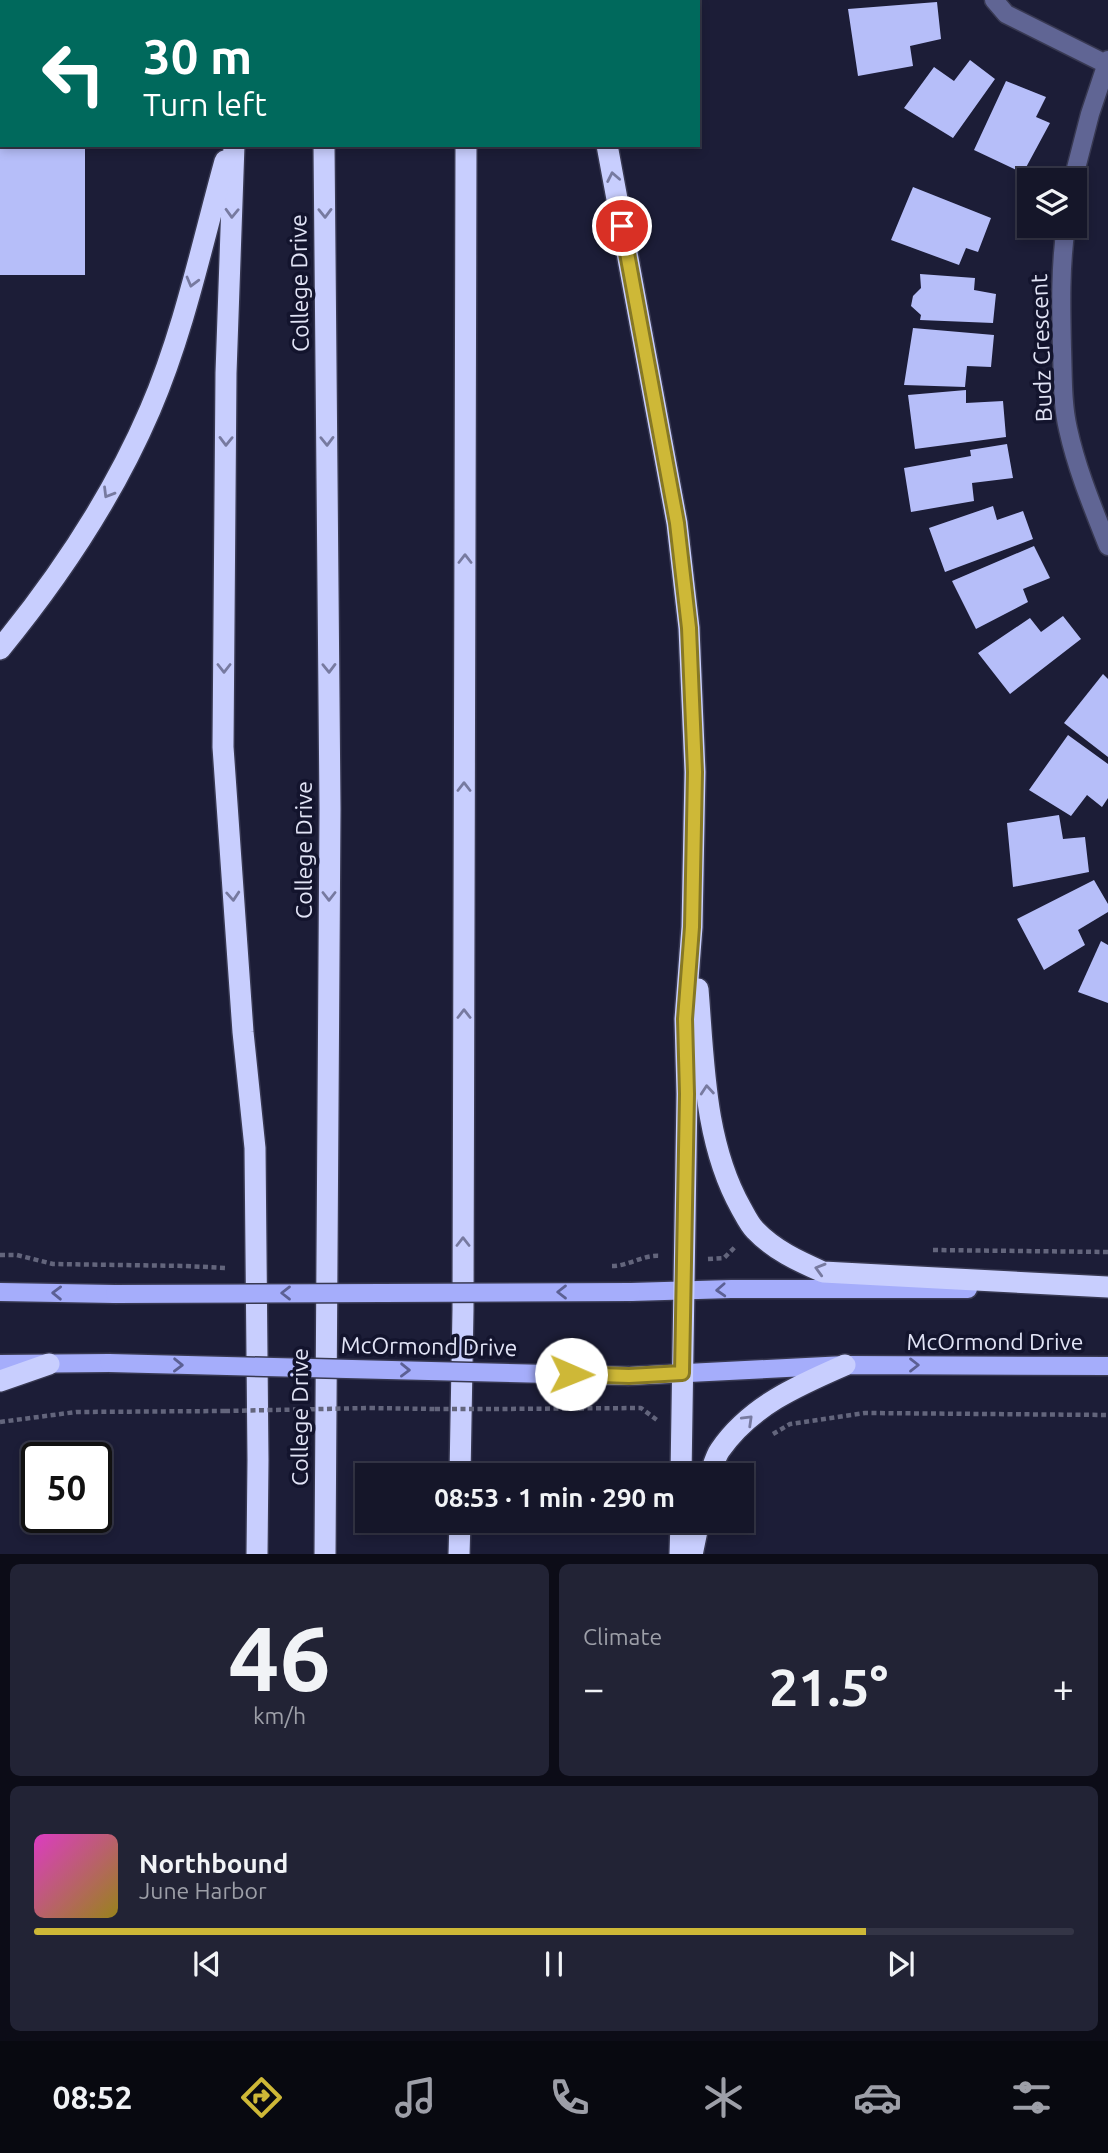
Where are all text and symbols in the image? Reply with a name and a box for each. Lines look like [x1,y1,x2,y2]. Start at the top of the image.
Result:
icon: left [28,28,119,119]
text: 30 m [143,28,252,83]
text: Turn left [143,86,267,122]
map controls [1017,168,1087,238]
button: layers [1017,168,1087,238]
one-way arrow [606,171,621,183]
pin [592,196,652,256]
icon: arrive [603,207,641,245]
one-way arrow [224,208,239,219]
one-way arrow [317,208,332,219]
street label: College Drive [285,214,313,352]
street label: Budz Crescent [1026,274,1056,422]
one-way arrow [186,276,200,288]
one-way arrow [218,436,234,447]
one-way arrow [319,436,335,447]
one-way arrow [103,485,116,498]
one-way arrow [457,554,473,564]
one-way arrow [216,664,232,674]
one-way arrow [321,664,337,674]
street label: College Drive [291,781,316,919]
one-way arrow [456,781,472,792]
one-way arrow [225,890,240,901]
one-way arrow [321,891,337,902]
one-way arrow [456,1009,472,1019]
one-way arrow [700,1084,715,1095]
one-way arrow [455,1236,471,1247]
one-way arrow [815,1263,827,1277]
one-way arrow [716,1282,727,1297]
one-way arrow [557,1284,567,1300]
one-way arrow [52,1285,63,1300]
one-way arrow [280,1285,291,1301]
street label: McOrmond Drive [907,1329,1083,1354]
street label: McOrmond Drive [340,1332,518,1360]
position arrow [534,1337,608,1411]
street label: College Drive [287,1348,312,1486]
one-way arrow [173,1357,183,1373]
one-way arrow [909,1357,919,1373]
one-way arrow [400,1363,411,1378]
one-way arrow [740,1416,753,1429]
speed limit sign: 50 [21,1442,112,1533]
text: 08:53 · 1 min · 290 m [434,1483,675,1512]
text: 46 [228,1606,331,1708]
text: Climate [583,1624,662,1649]
text: 21.5° [769,1658,888,1716]
text: − [583,1667,604,1709]
text: + [1053,1667,1074,1709]
text: km/h [253,1703,306,1728]
text: Northbound [139,1849,288,1878]
text: June Harbor [139,1878,267,1903]
icon: previous [188,1945,226,1983]
icon: pause [535,1945,573,1983]
icon: next [882,1945,920,1983]
icon: directions [237,2073,286,2122]
icon: music [391,2073,440,2122]
icon: phone [545,2073,594,2122]
icon: climate [699,2073,748,2122]
icon: car [853,2073,902,2122]
icon: filters [1007,2073,1056,2122]
text: 08:52 [52,2079,133,2115]

